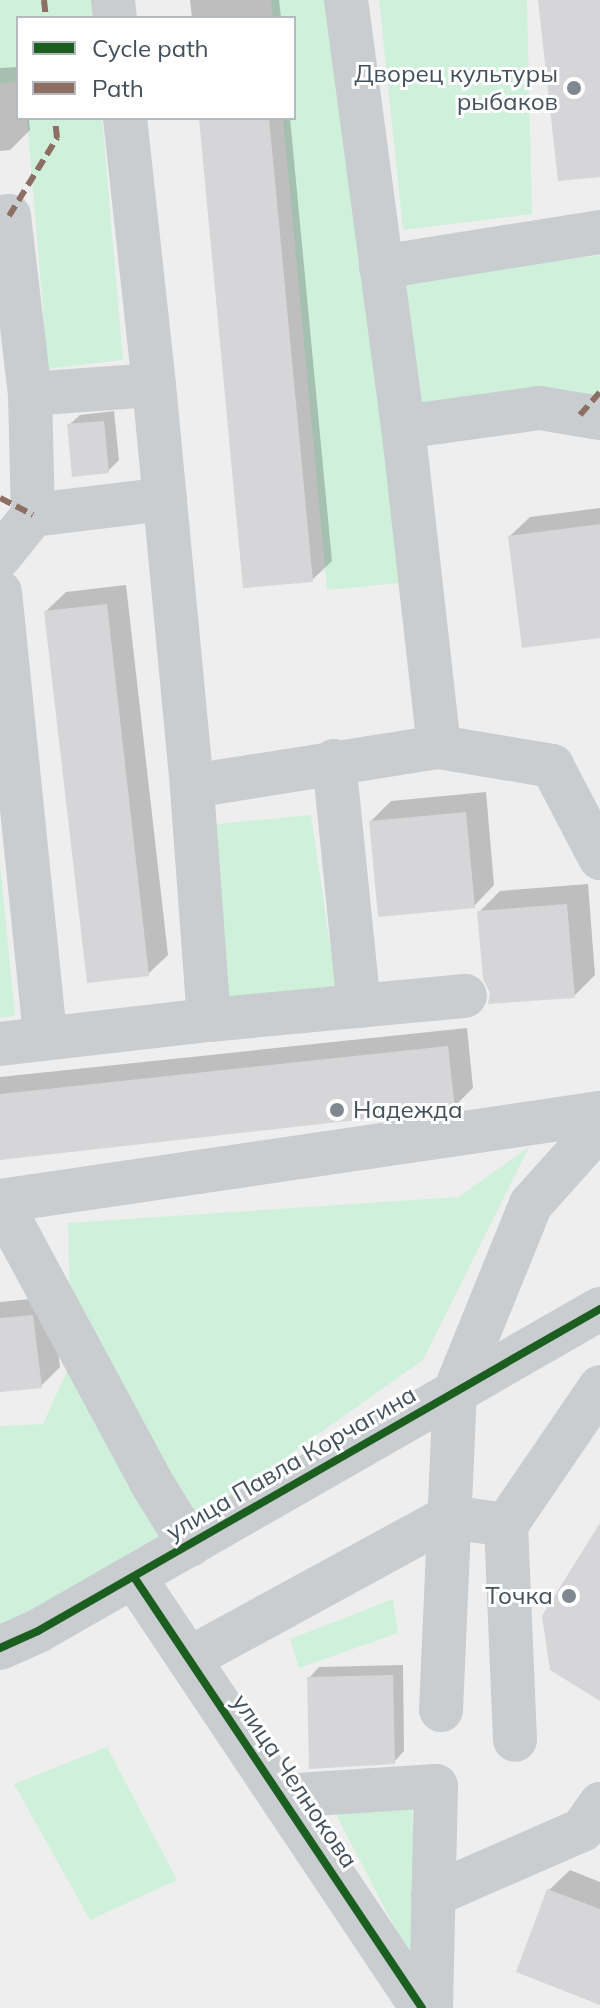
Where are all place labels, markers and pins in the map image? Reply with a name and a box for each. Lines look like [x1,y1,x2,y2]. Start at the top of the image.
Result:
place label: Дворец культуры рыбаков [354,60,558,116]
marker: Дворец культуры рыбаков [565,79,583,97]
place label: Надежда [353,1096,463,1124]
marker: Надежда [328,1101,346,1119]
place label: Точка [485,1582,553,1610]
marker: Точка [560,1587,578,1605]

